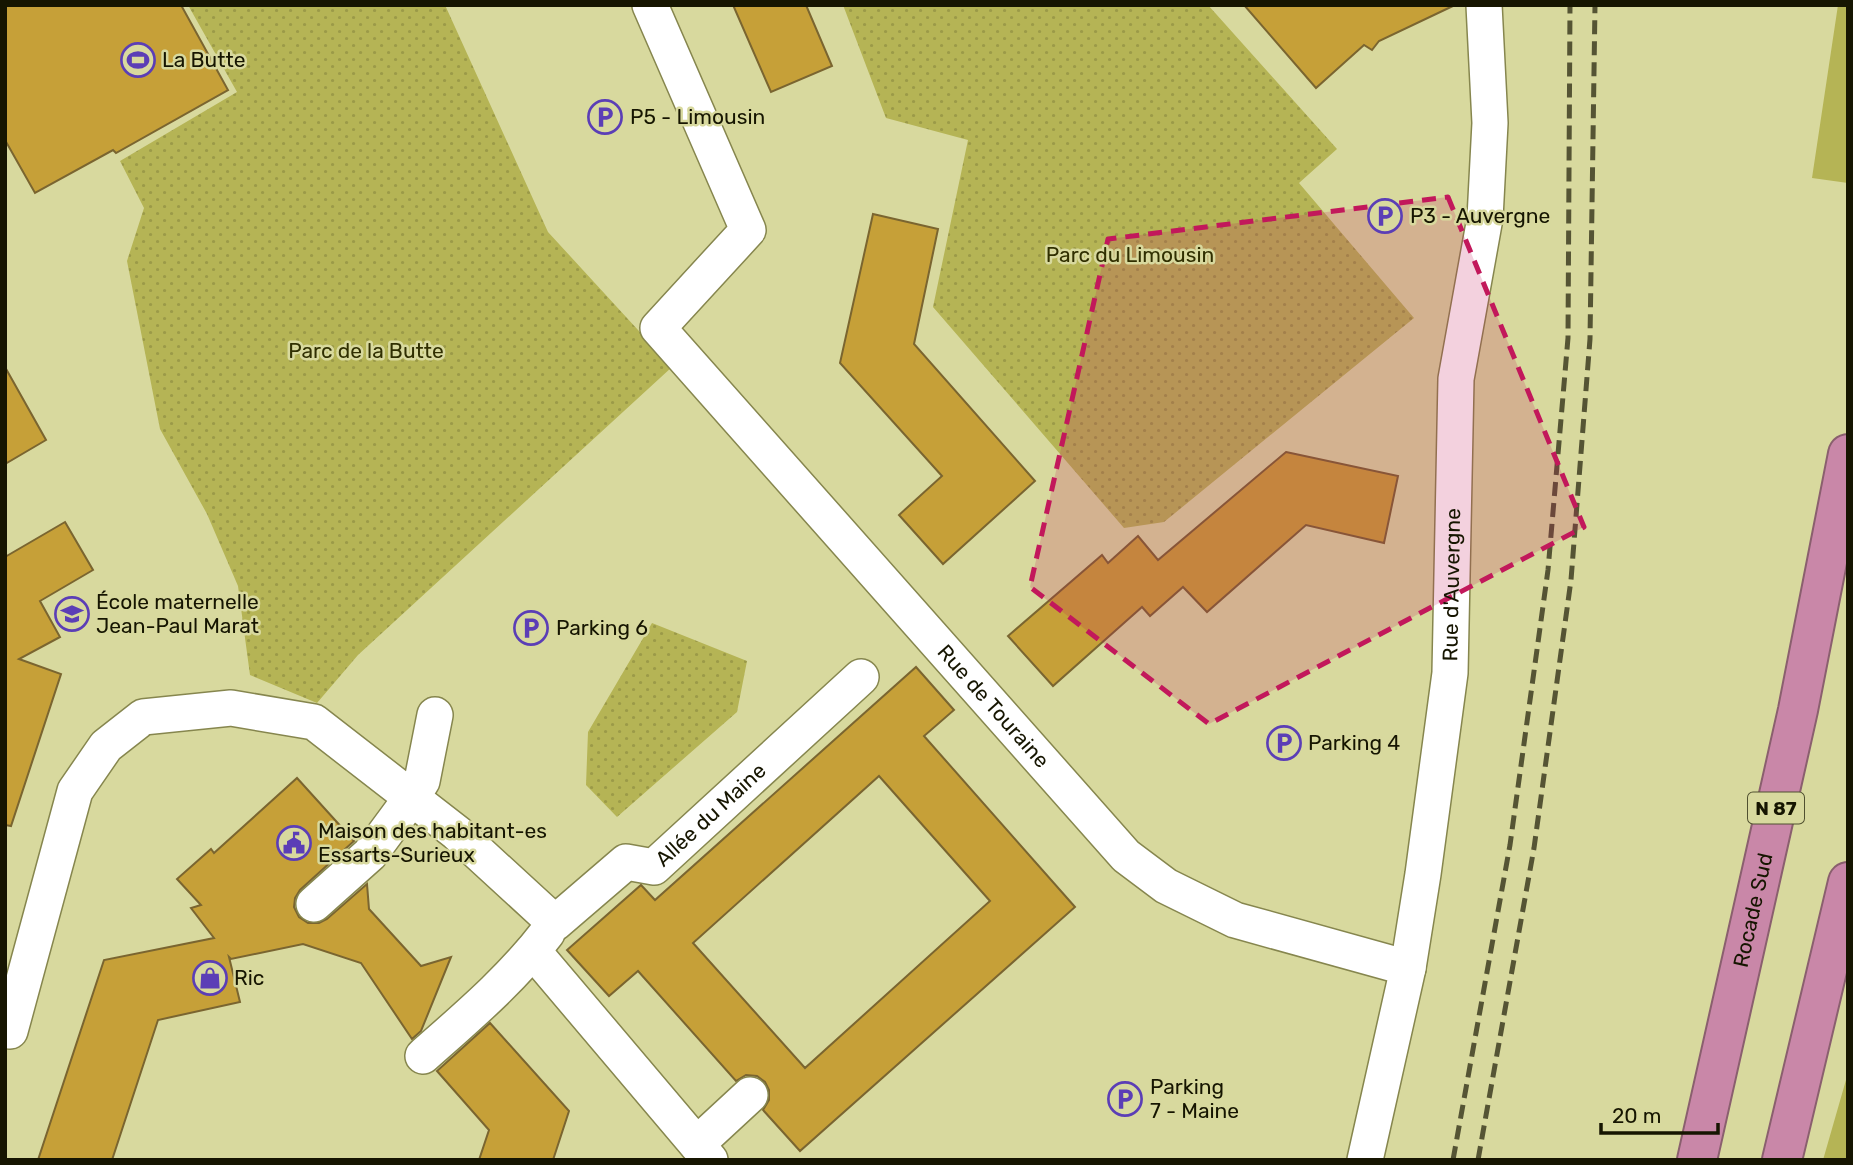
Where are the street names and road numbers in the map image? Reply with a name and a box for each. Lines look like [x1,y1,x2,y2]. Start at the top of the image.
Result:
street label: Rue d'Auvergne [1437,508,1465,662]
street label: Rue de Touraine [933,639,1055,773]
street label: Allée du Maine [650,758,771,872]
road number: N 87 [1748,792,1804,824]
street label: Rocade Sud [1728,851,1778,970]

